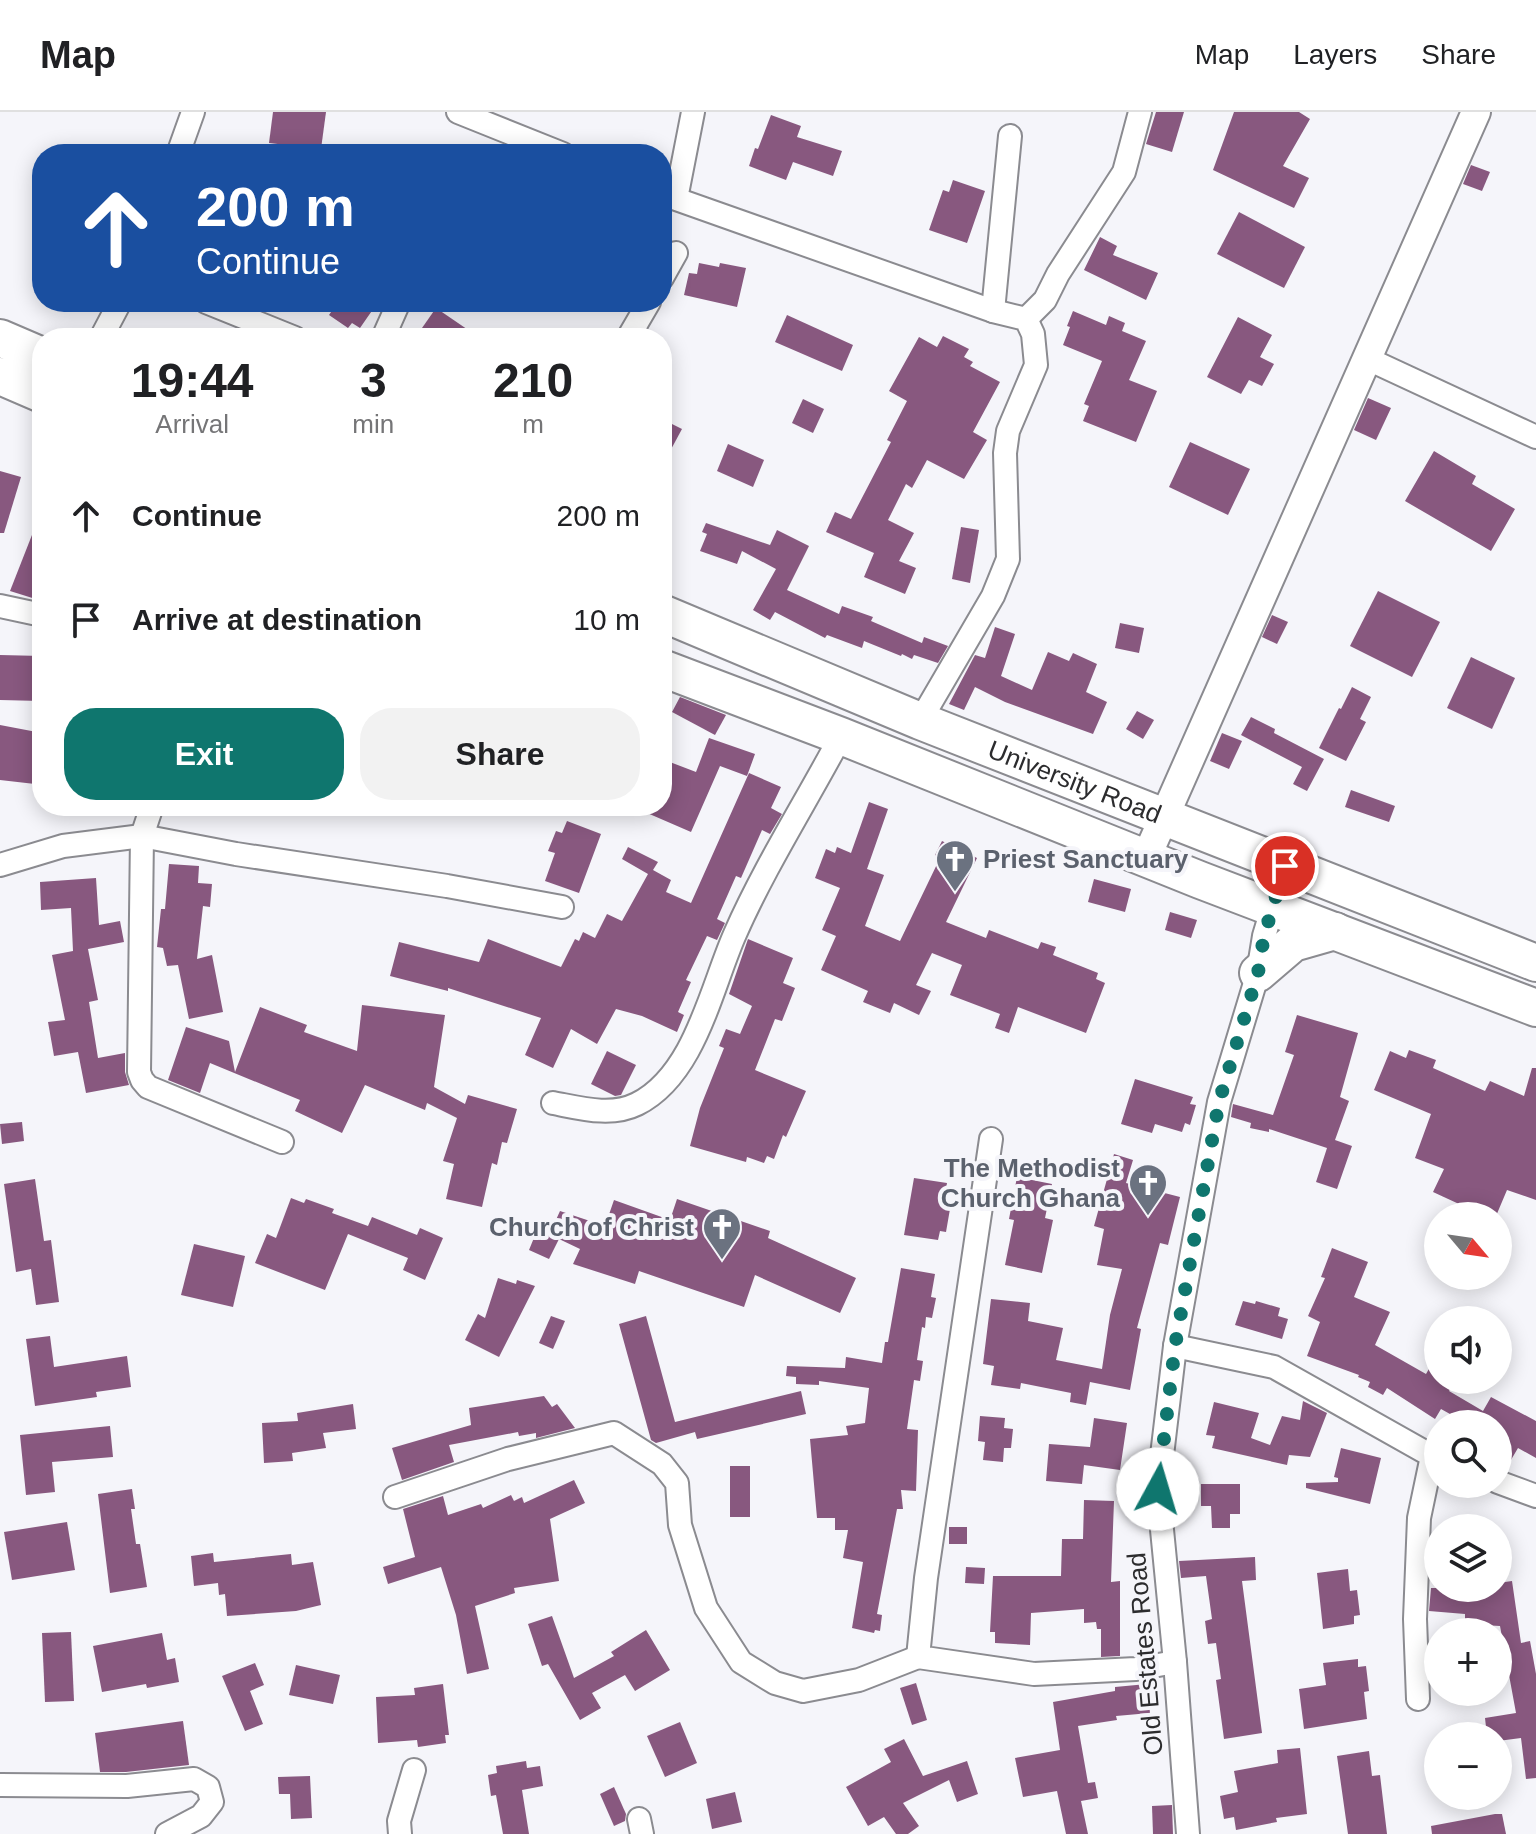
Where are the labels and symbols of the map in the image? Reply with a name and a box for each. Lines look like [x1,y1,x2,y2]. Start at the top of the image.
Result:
street label: University Road [984,734,1166,829]
pin [1251,832,1319,900]
church icon: Priest Sanctuary [934,838,976,893]
place label: Priest Sanctuary [983,844,1189,874]
place label: The Methodist Church Ghana [941,1153,1121,1213]
church icon: The Methodist Church Ghana [1127,1162,1169,1217]
north arrow [1424,1202,1512,1290]
church icon: Church of Christ [701,1206,743,1261]
place label: Church of Christ [489,1212,694,1242]
position arrow [1116,1447,1200,1531]
street label: Old Estates Road [1121,1551,1169,1757]

